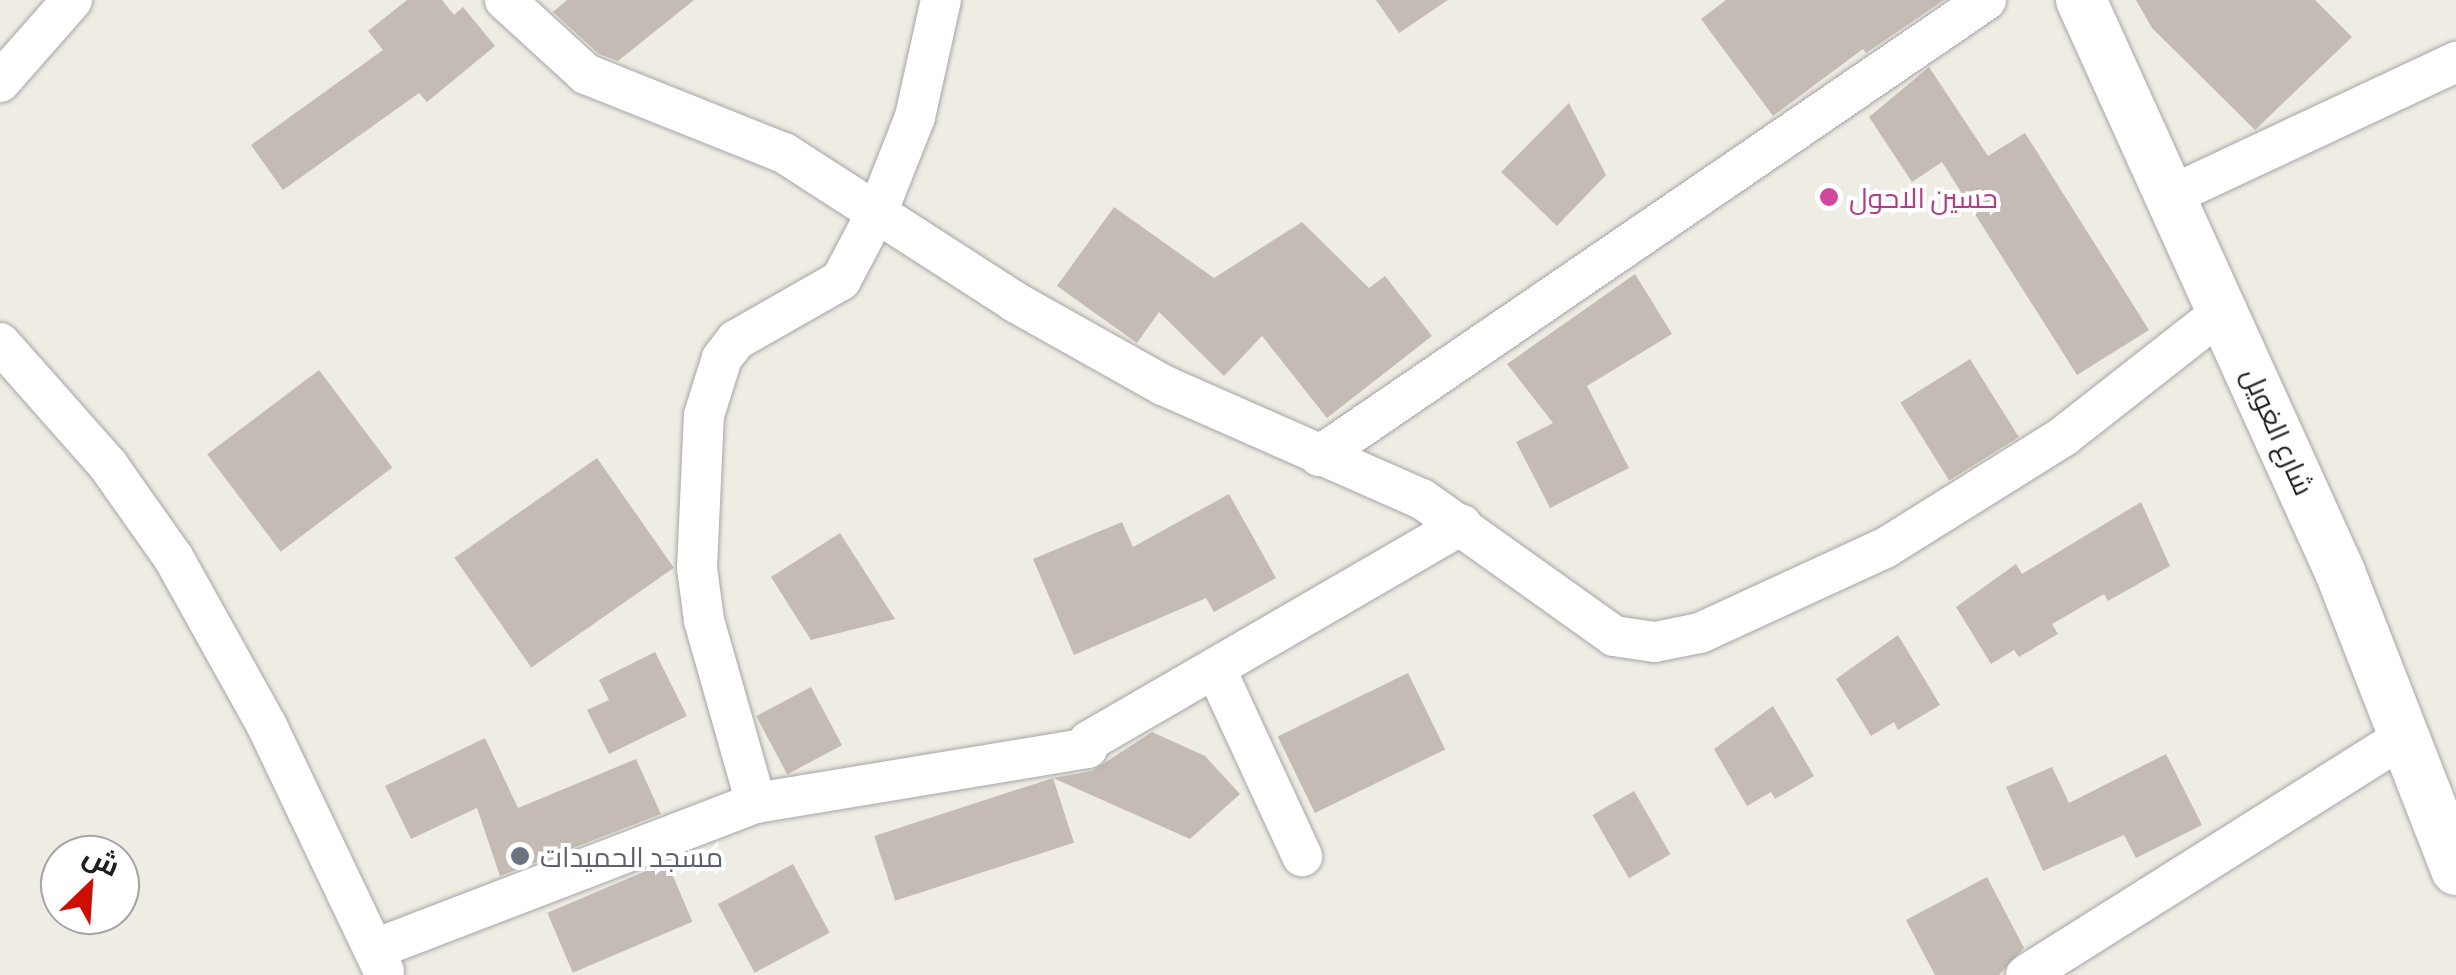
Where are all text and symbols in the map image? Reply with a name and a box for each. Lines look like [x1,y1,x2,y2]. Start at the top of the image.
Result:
place label: حسين الاحول [1849,180,1998,214]
marker: حسين الاحول [1818,186,1840,208]
street label: شارع الغويل [2236,362,2322,500]
north arrow [40,835,140,935]
text: ش [78,837,125,883]
place label: مسجد الحميدات [540,839,723,873]
marker: مسجد الحميدات [509,845,531,867]

